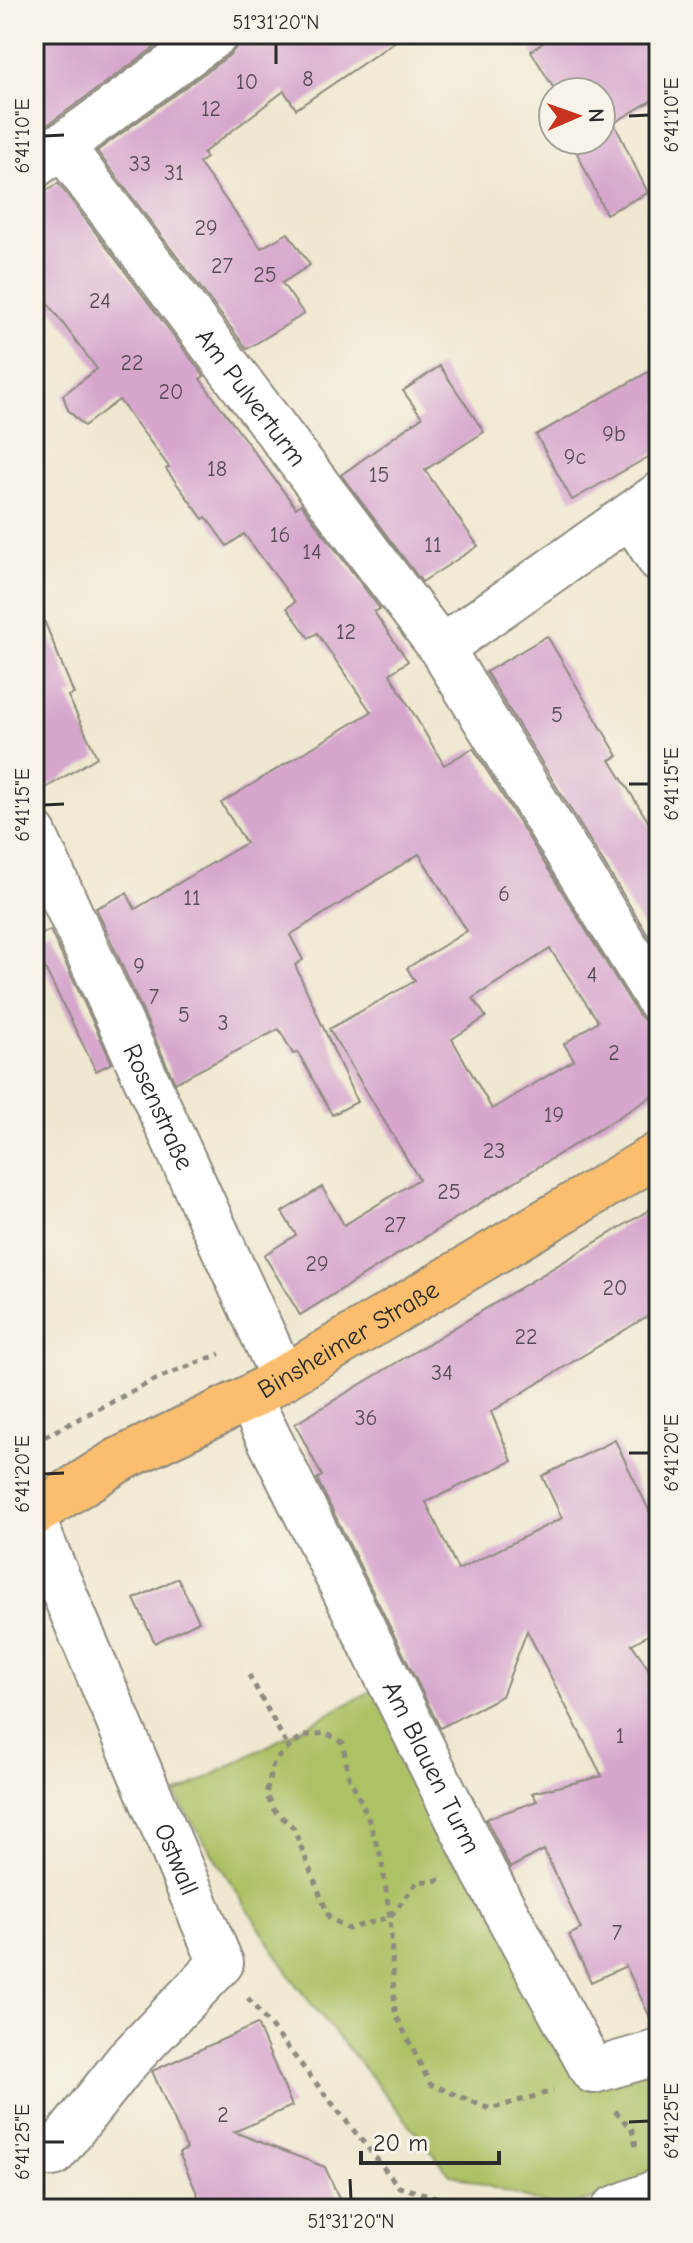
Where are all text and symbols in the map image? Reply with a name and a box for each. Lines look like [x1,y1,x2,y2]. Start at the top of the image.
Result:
text: 51°31'20"N [233,11,319,34]
house number: 8 [302,66,314,92]
house number: 10 [236,69,258,95]
north arrow [537,76,617,156]
text: 6°41'10"E [660,78,683,152]
house number: 12 [201,96,221,122]
text: 6°41'10"E [11,99,34,173]
text: N [583,108,609,123]
house number: 33 [129,151,151,177]
house number: 31 [164,160,184,186]
house number: 29 [194,215,218,241]
house number: 27 [211,253,234,279]
house number: 25 [253,262,277,288]
house number: 24 [89,288,111,314]
street label: Am Pulverturm [189,323,312,473]
house number: 22 [120,350,144,376]
house number: 20 [159,379,183,405]
house number: 9b [602,421,626,447]
house number: 9c [564,444,587,470]
house number: 18 [207,456,227,482]
house number: 15 [369,462,389,488]
house number: 16 [270,522,290,548]
house number: 11 [424,532,442,558]
house number: 14 [302,539,322,565]
house number: 12 [336,619,356,645]
house number: 5 [551,702,563,728]
text: 6°41'15"E [660,747,683,821]
text: 6°41'15"E [11,768,34,842]
house number: 6 [498,881,510,907]
house number: 11 [183,885,201,911]
house number: 9 [133,953,145,979]
house number: 4 [587,962,597,988]
house number: 7 [149,984,160,1010]
house number: 5 [178,1002,190,1028]
house number: 3 [217,1010,229,1036]
street label: Rosenstraße [116,1040,200,1175]
house number: 2 [608,1040,620,1066]
house number: 19 [544,1102,564,1128]
house number: 23 [483,1138,505,1164]
house number: 25 [437,1179,461,1205]
house number: 27 [384,1212,407,1238]
house number: 29 [305,1251,329,1277]
street label: Binsheimer Straße [253,1274,445,1405]
house number: 20 [603,1275,627,1301]
house number: 22 [514,1324,538,1350]
house number: 34 [431,1360,453,1386]
house number: 36 [354,1405,378,1431]
text: 6°41'20"E [660,1414,683,1492]
text: 6°41'20"E [11,1435,34,1513]
street label: Am Blauen Turm [376,1676,486,1859]
house number: 1 [616,1723,624,1749]
street label: Ostwall [148,1819,204,1900]
house number: 7 [612,1920,623,1946]
text: 6°41'25"E [660,2083,683,2159]
house number: 2 [217,2102,229,2128]
text: 6°41'25"E [11,2104,34,2180]
scale bar [361,2115,499,2165]
text: 20 m [373,2129,428,2157]
text: 51°31'20"N [308,2210,394,2233]

